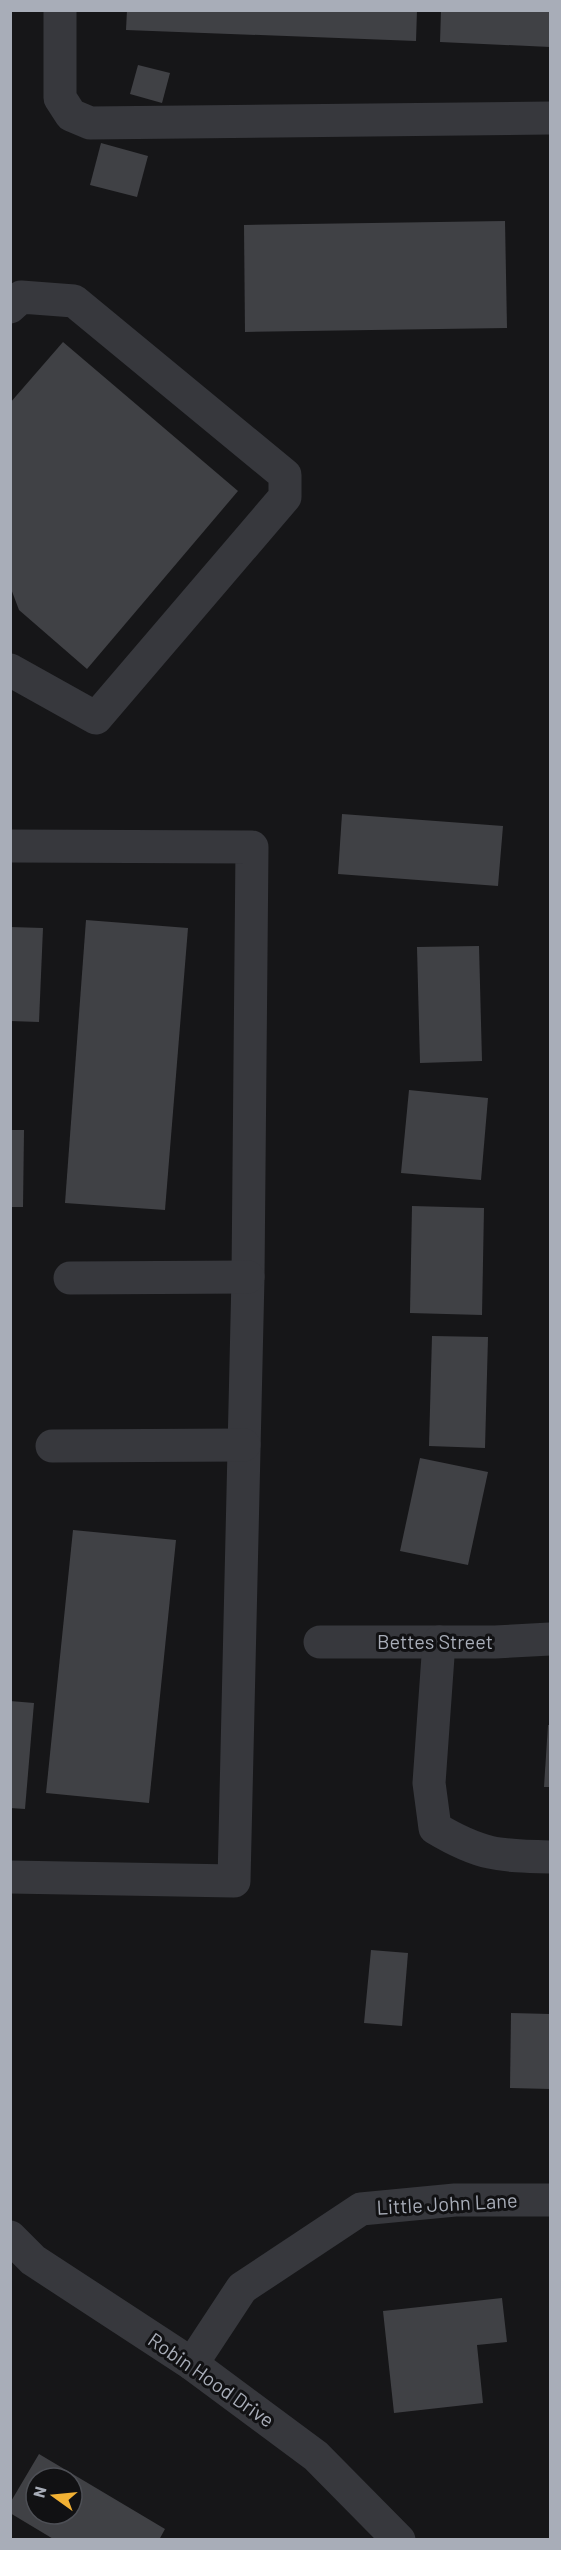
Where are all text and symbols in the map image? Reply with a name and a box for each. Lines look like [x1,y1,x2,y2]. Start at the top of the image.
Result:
street label: Bettes Street [377,1629,493,1653]
street label: Little John Lane [376,2187,518,2219]
street label: Robin Hood Drive [144,2327,279,2432]
north arrow [24,2466,84,2526]
text: N [28,2484,50,2500]

